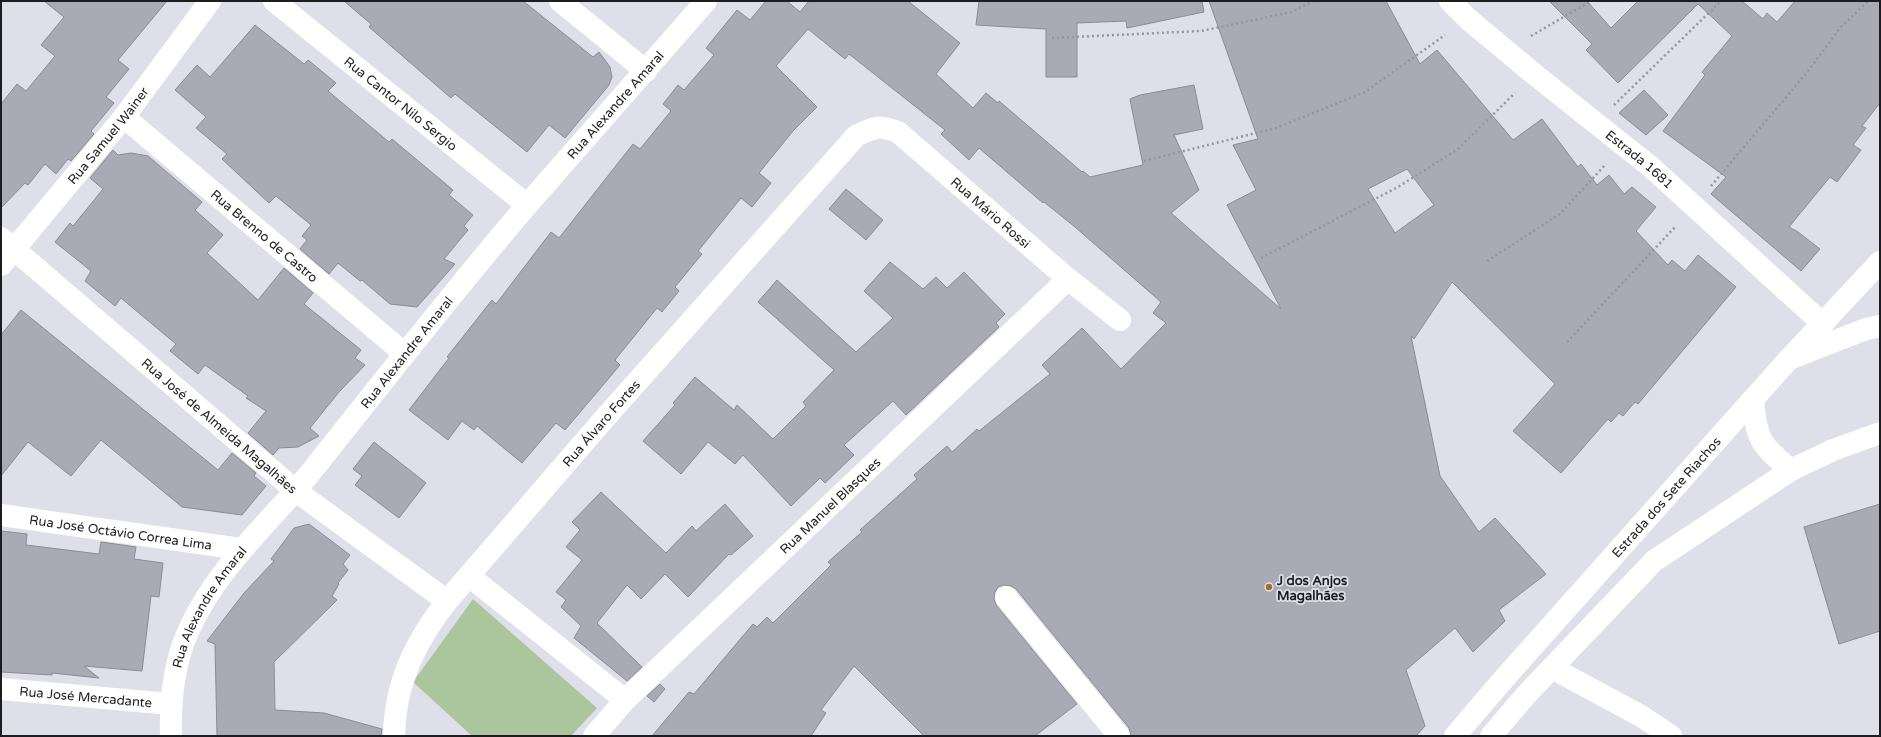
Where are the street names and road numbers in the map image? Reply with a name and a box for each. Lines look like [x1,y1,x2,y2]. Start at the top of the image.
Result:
street label: Rua Alexandre Amaral [564,48,668,163]
street label: Rua Cantor Nilo Sergio [340,54,460,155]
street label: Rua Samuel Wainer [64,84,153,188]
street label: Estrada 1681 [1602,127,1676,192]
street label: Rua Mário Rossi [947,174,1033,252]
street label: Rua Brenno de Castro [207,187,321,286]
street label: Rua Alexandre Amaral [358,294,457,412]
street label: Rua José de Almeida Magalhães [138,355,300,497]
street label: Rua Álvaro Fortes [560,377,644,470]
street label: Estrada dos Sete Riachos [1609,434,1725,561]
street label: Rua Manuel Blasques [777,455,884,558]
street label: Rua José Octávio Correa Lima [28,512,213,554]
street label: Rua Alexandre Amaral [169,544,250,670]
street label: Rua José Mercadante [19,684,153,711]

